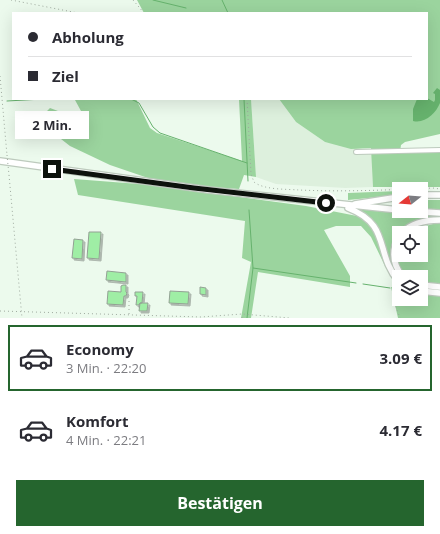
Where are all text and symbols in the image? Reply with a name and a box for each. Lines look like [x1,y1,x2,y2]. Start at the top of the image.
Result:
text: Abholung [52,27,124,47]
text: Ziel [52,66,79,86]
callout: 2 Min. [15,111,89,139]
text: 2 Min. [32,116,72,134]
route end [43,160,61,178]
north arrow [392,182,428,218]
map controls [392,182,428,306]
route start [317,194,335,212]
button: locate [392,226,428,262]
button: layers [392,270,428,306]
text: Economy [66,339,134,359]
icon: car [18,340,54,376]
text: 3.09 € [380,348,422,368]
text: 3 Min. · 22:20 [66,359,147,377]
text: Komfort [66,411,128,431]
icon: car [18,412,54,448]
text: 4.17 € [380,420,422,440]
text: 4 Min. · 22:21 [66,431,147,449]
button: Bestätigen [16,480,424,526]

